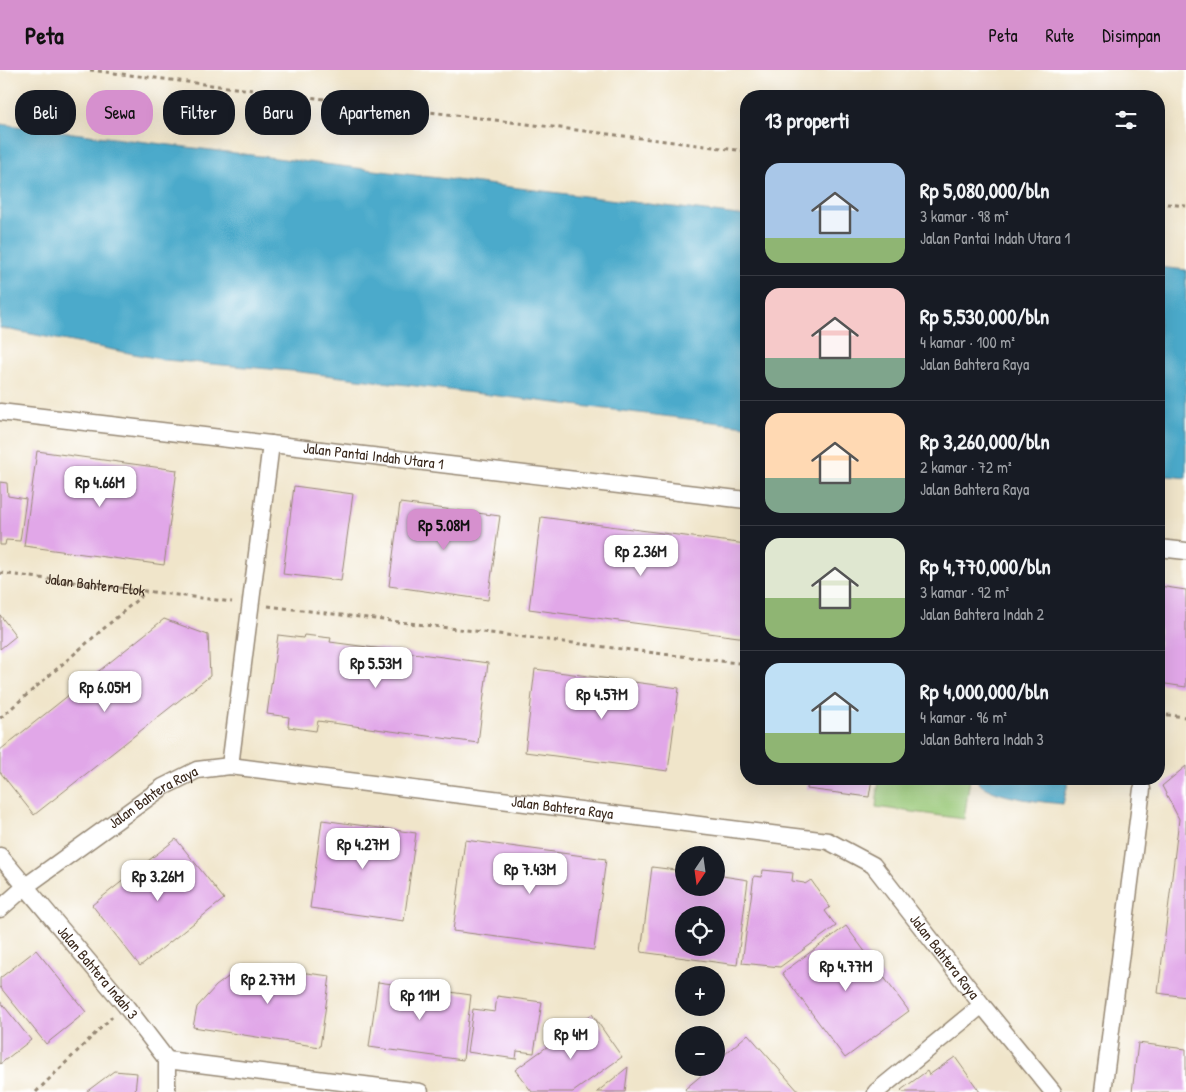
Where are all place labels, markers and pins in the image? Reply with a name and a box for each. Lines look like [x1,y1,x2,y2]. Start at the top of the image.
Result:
pin: Rp 4.66M [48,466,152,508]
pin: Rp 5.08M [392,508,496,551]
pin: Rp 2.36M [589,534,693,577]
pin: Rp 5.53M [324,646,428,689]
pin: Rp 6.05M [53,670,157,713]
pin: Rp 4.57M [550,678,654,720]
pin: Rp 4.27M [311,828,415,870]
pin: Rp 7.43M [478,852,582,895]
pin: Rp 3.26M [106,860,210,902]
pin: Rp 4.77M [794,950,898,992]
pin: Rp 2.77M [216,962,320,1005]
pin: Rp 11M [379,978,461,1021]
pin: Rp 4M [536,1018,606,1060]

